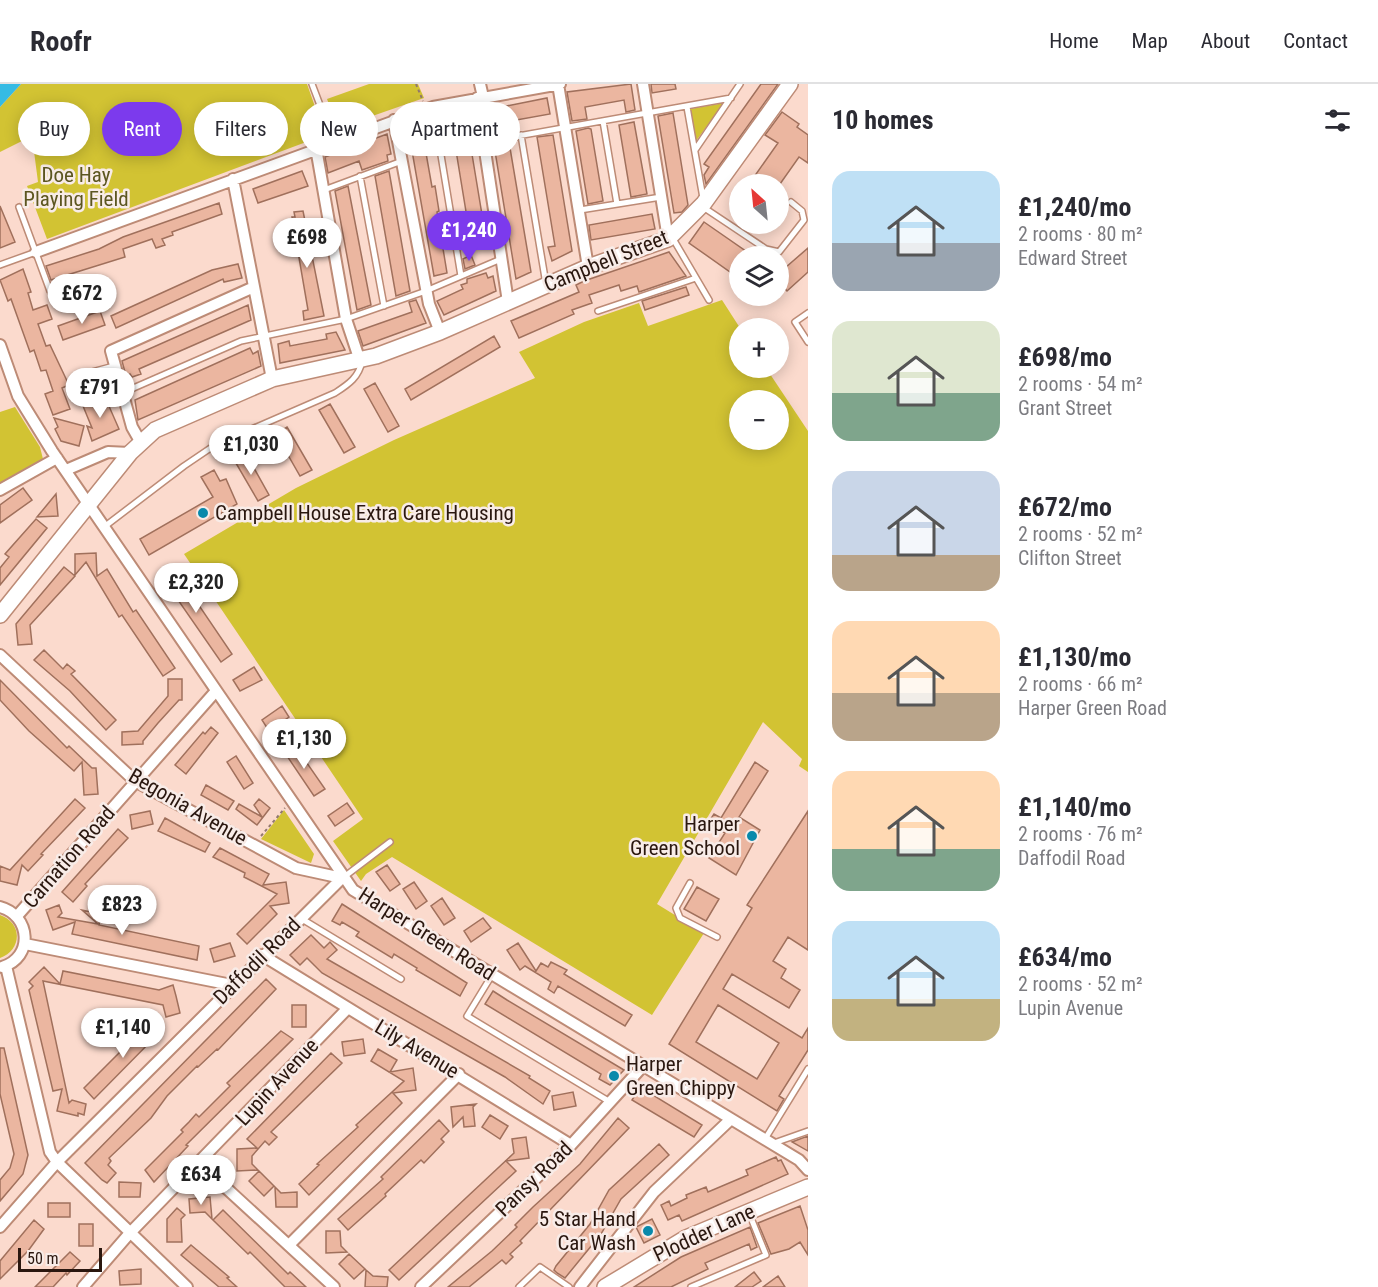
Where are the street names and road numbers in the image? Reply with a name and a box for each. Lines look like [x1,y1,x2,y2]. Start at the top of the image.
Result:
street label: Campbell Street [540,225,672,297]
street label: Begonia Avenue [125,763,252,851]
street label: Carnation Road [18,801,120,913]
street label: Harper Green Road [354,882,500,986]
street label: Daffodil Road [209,913,305,1009]
street label: Lily Avenue [371,1015,463,1083]
street label: Lupin Avenue [231,1033,323,1131]
street label: Pansy Road [491,1137,577,1221]
street label: Plodder Lane [650,1199,759,1267]

